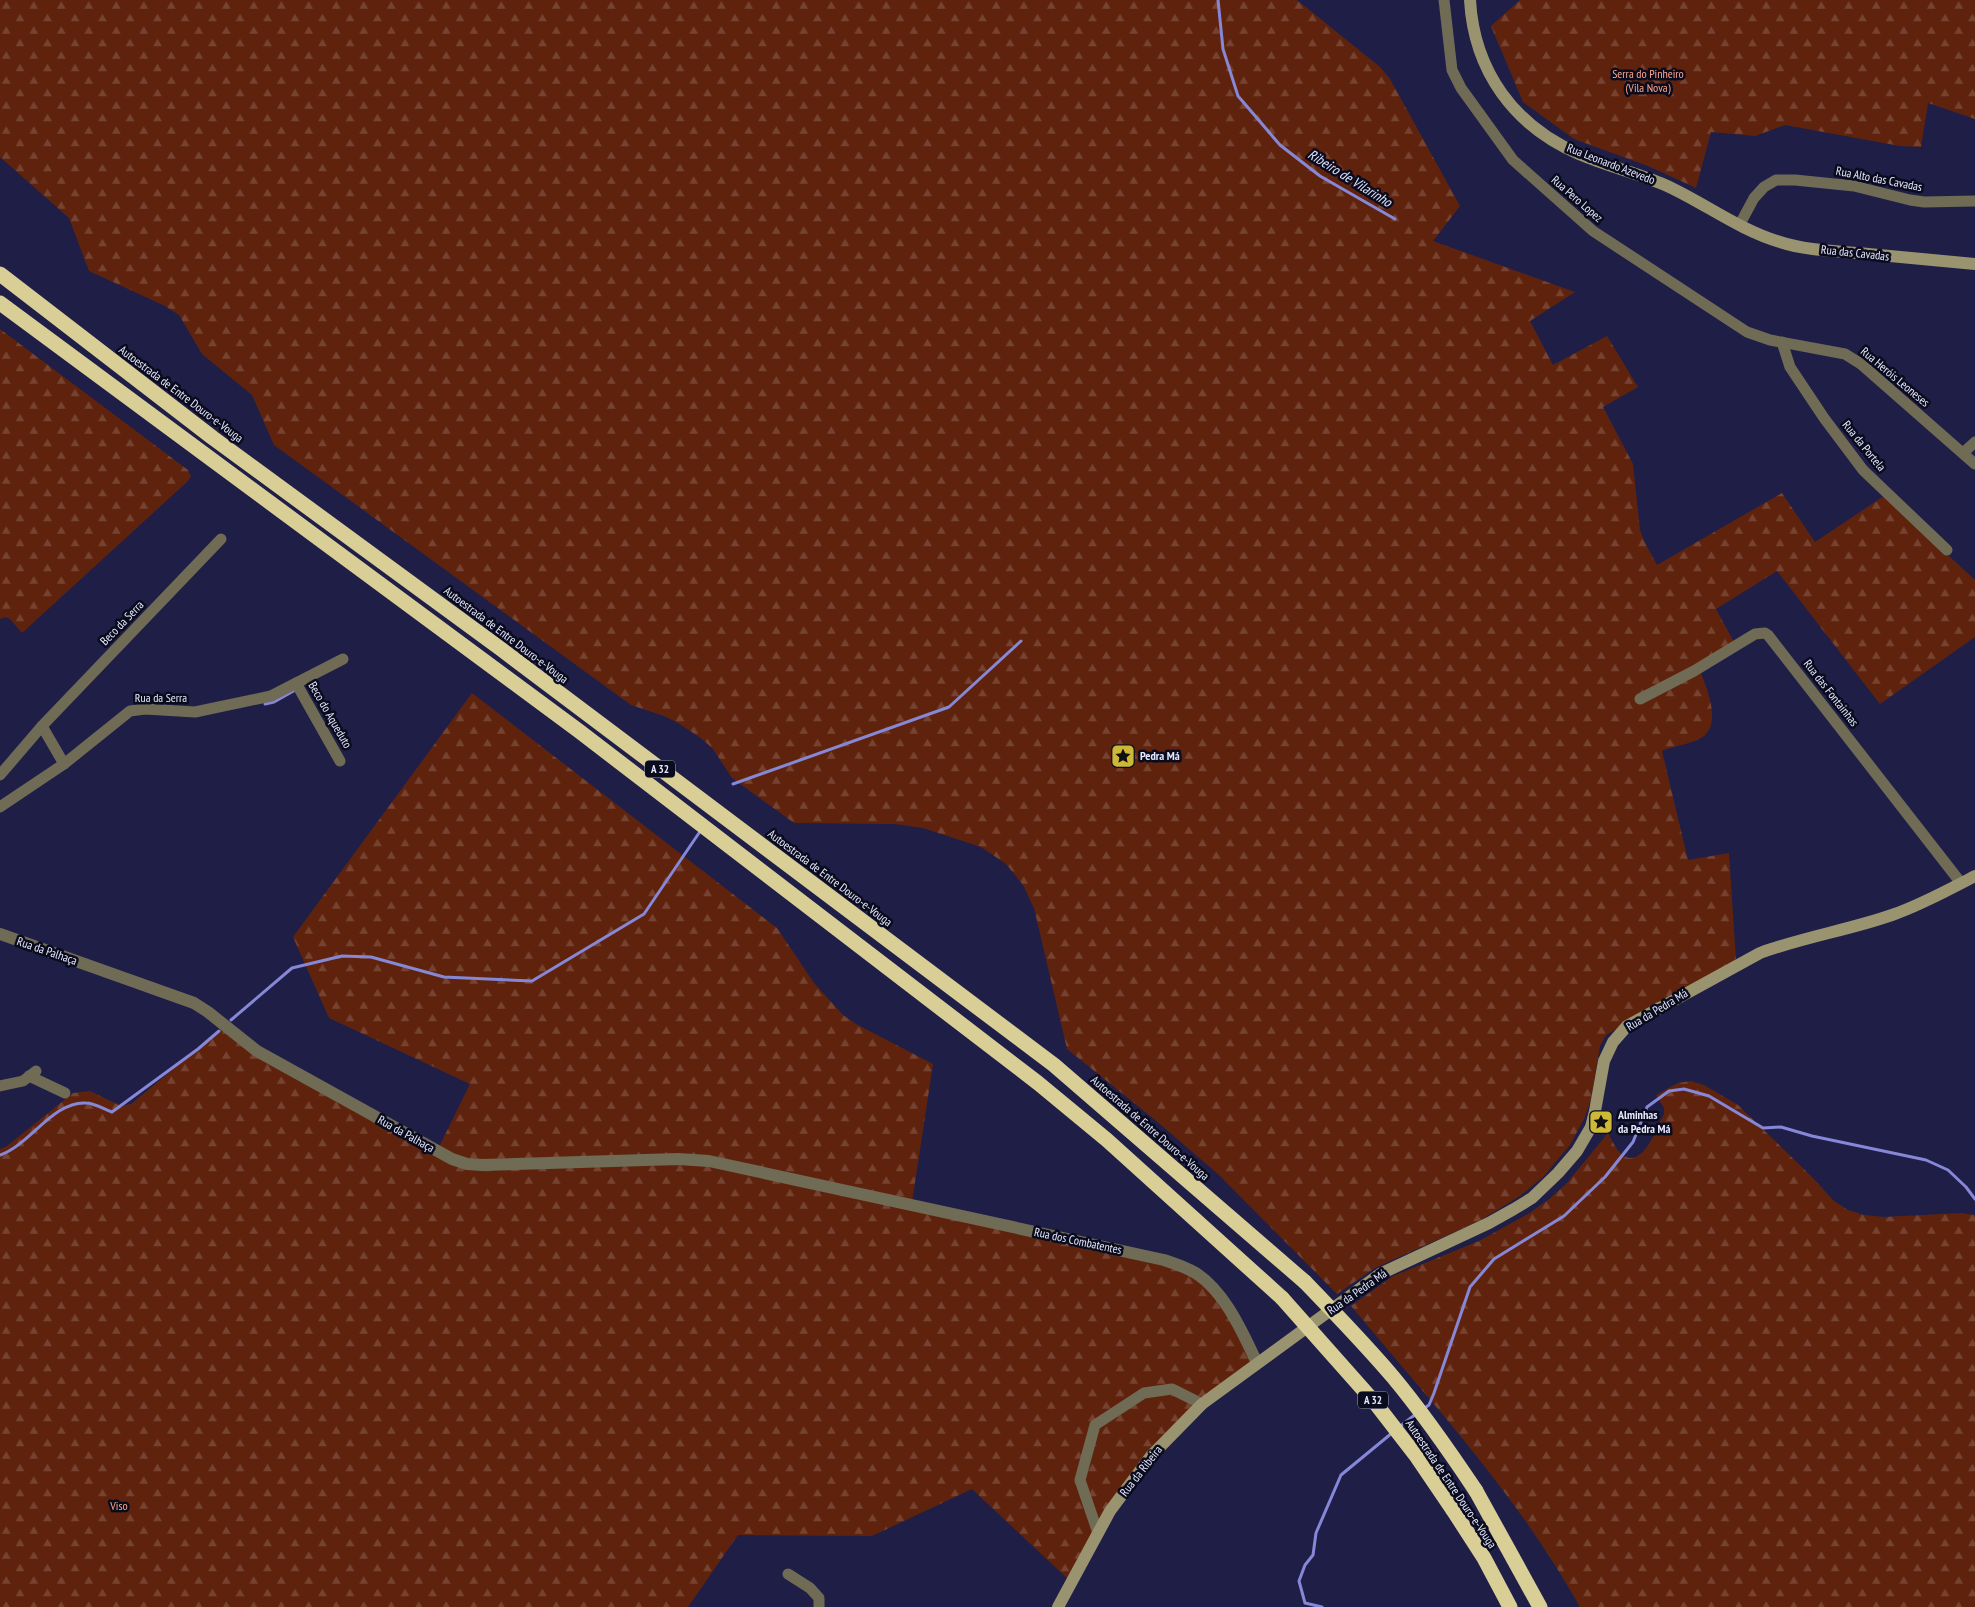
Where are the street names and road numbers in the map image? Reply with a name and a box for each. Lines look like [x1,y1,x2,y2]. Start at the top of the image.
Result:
street label: Rua Leonardo Azevedo [1565,140,1657,187]
street label: Rua Alto das Cavadas [1835,163,1924,194]
street label: Rua Pero Lopez [1548,172,1606,225]
street label: Rua das Cavadas [1820,241,1890,264]
street label: Autoestrada de Entre Douro-e-Vouga [116,342,247,445]
street label: Rua Heróis Leoneses [1858,343,1933,410]
street label: Rua da Portela [1840,417,1889,474]
street label: Autoestrada de Entre Douro-e-Vouga [441,583,572,686]
street label: Beco da Serra [97,597,147,648]
street label: Rua das Fontainhas [1801,656,1862,729]
street label: Beco do Aqueduto [305,679,356,751]
street label: Rua da Serra [135,690,187,705]
road number: A 32 [645,761,675,778]
street label: Autoestrada de Entre Douro-e-Vouga [765,826,896,929]
street label: Rua da Palhaça [15,933,79,968]
street label: Rua da Pedra Má [1623,985,1690,1034]
street label: Autoestrada de Entre Douro-e-Vouga [1088,1072,1213,1183]
street label: Rua da Palhaça [375,1112,437,1155]
street label: Rua dos Combatentes [1033,1224,1123,1257]
street label: Rua da Pedra Má [1324,1266,1389,1318]
road number: A 32 [1358,1392,1388,1408]
street label: Autoestrada de Entre Douro-e-Vouga [1403,1417,1500,1551]
street label: Rua da Ribeira [1116,1442,1165,1499]

